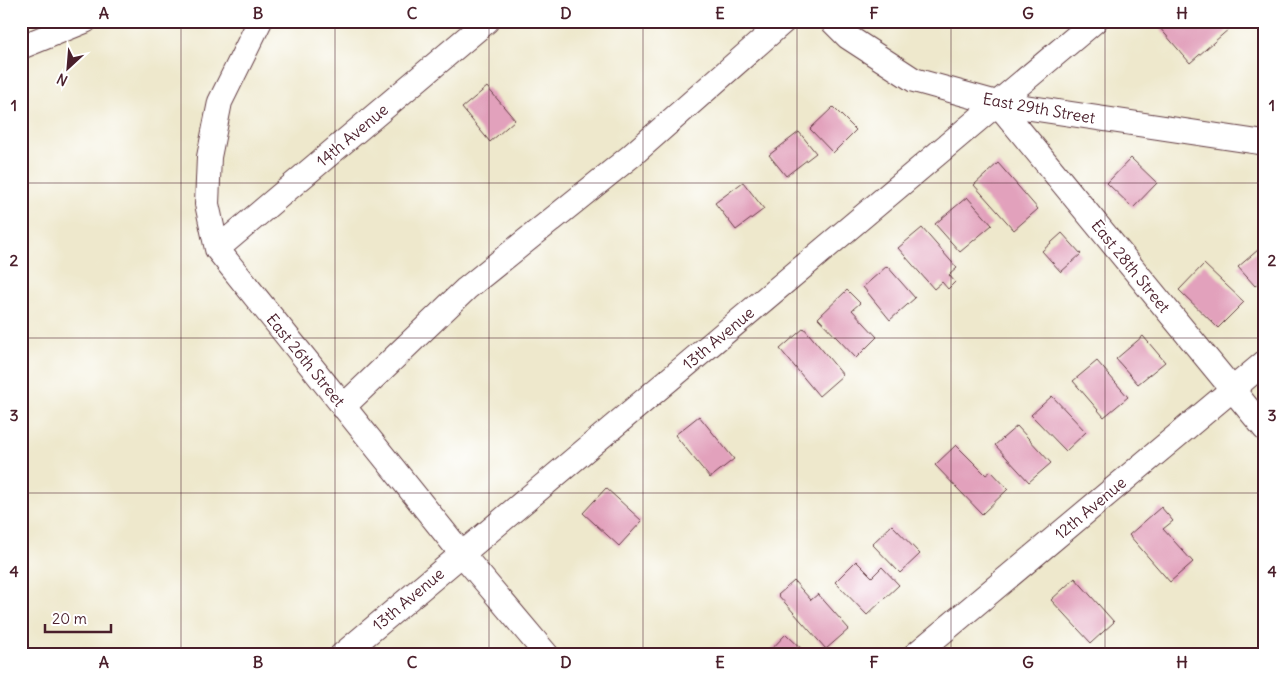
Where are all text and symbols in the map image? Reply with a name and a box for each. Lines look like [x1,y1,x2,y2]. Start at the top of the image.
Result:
text: A [99,3,109,23]
text: B [253,3,264,23]
text: C [407,3,418,23]
text: D [560,3,572,23]
text: E [715,3,725,23]
text: F [869,3,879,23]
text: G [1022,3,1034,23]
text: H [1176,3,1188,23]
north arrow [42,42,92,92]
text: N [54,69,71,90]
street label: East 29th Street [981,88,1097,128]
text: 1 [11,95,17,115]
text: 1 [1269,95,1275,115]
street label: 14th Avenue [312,99,392,171]
street label: East 28th Street [1087,215,1175,317]
text: 2 [10,250,19,270]
text: 2 [1268,250,1277,270]
street label: 13th Avenue [678,302,758,374]
street label: East 26th Street [262,309,350,411]
text: 3 [9,405,19,425]
text: 3 [1267,405,1277,425]
street label: 12th Avenue [1050,472,1130,544]
text: 4 [9,561,19,581]
text: 4 [1267,561,1277,581]
street label: 13th Avenue [368,563,448,635]
scale bar [45,601,111,633]
text: 20 m [52,609,87,628]
text: A [99,652,109,672]
text: B [253,652,264,672]
text: C [407,652,418,672]
text: D [560,652,572,672]
text: E [715,652,725,672]
text: F [869,652,879,672]
text: G [1022,652,1034,672]
text: H [1176,652,1188,672]

